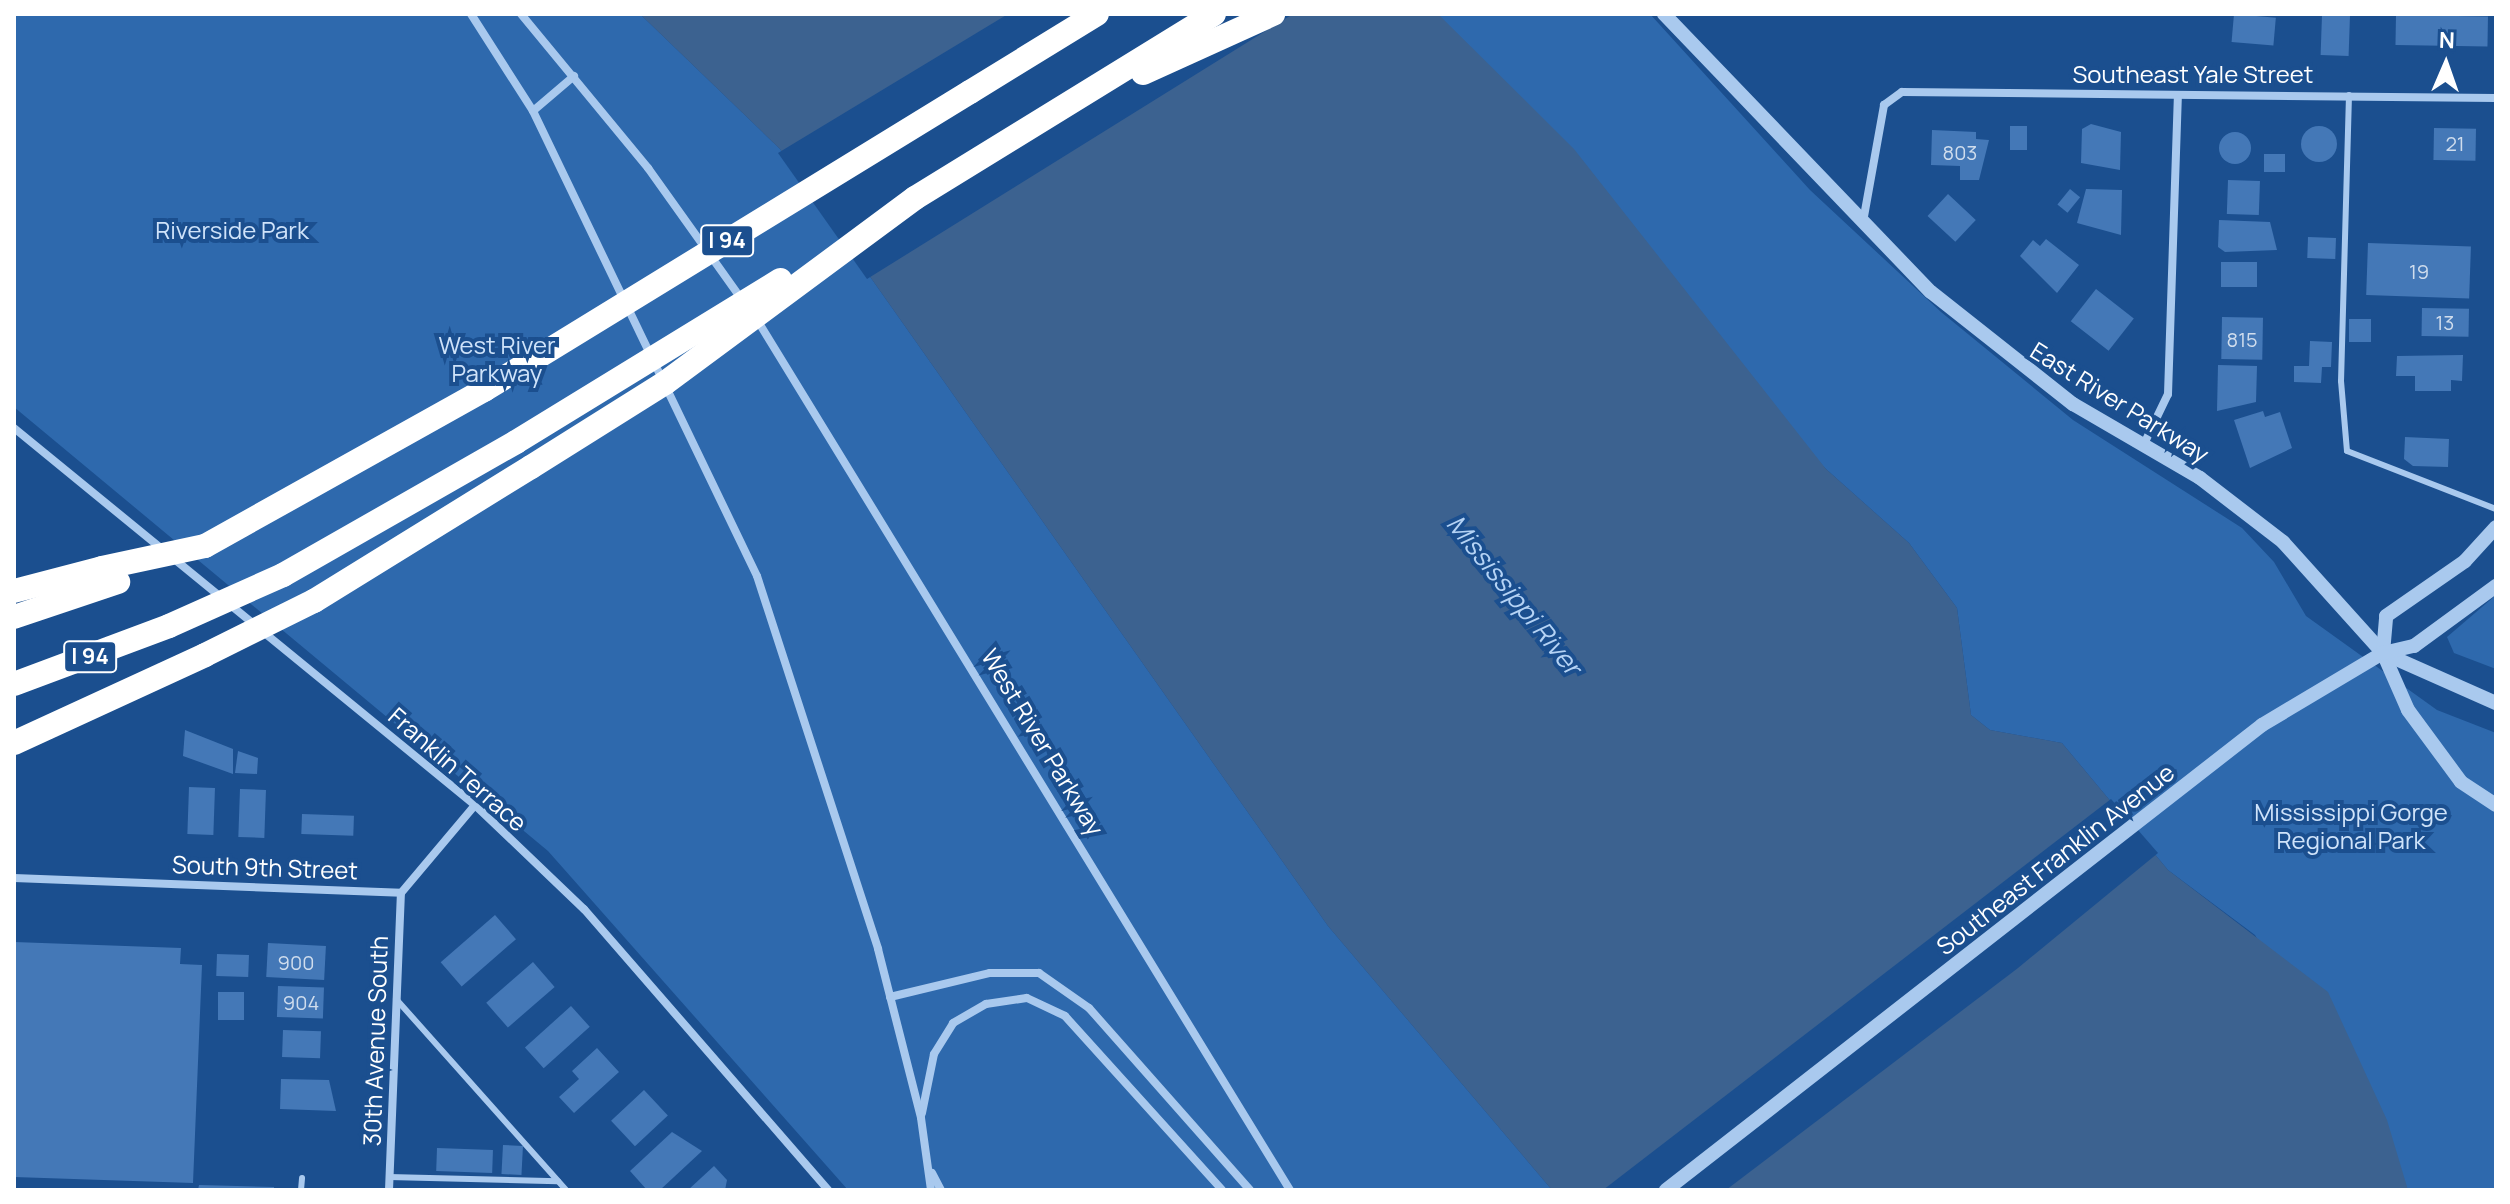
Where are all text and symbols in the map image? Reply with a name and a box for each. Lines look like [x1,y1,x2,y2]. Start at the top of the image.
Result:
north arrow [2406,24,2486,104]
text: N [2438,25,2455,55]
street label: Southeast Yale Street [2073,60,2313,88]
house number: 21 [2445,131,2465,155]
house number: 803 [1943,140,1977,164]
park label: Riverside Park [155,216,309,244]
road number: I 94 [699,223,755,259]
house number: 19 [2409,259,2429,283]
house number: 13 [2436,310,2454,334]
house number: 815 [2227,327,2257,351]
park label: West River Parkway [438,331,556,387]
street label: East River Parkway [2026,336,2214,468]
water label: Mississippi River [1440,509,1588,681]
road number: I 94 [62,639,118,675]
street label: West River Parkway [976,643,1110,841]
street label: Franklin Terrace [383,701,533,837]
street label: Southeast Franklin Avenue [1931,757,2179,961]
park label: Mississippi Gorge Regional Park [2254,798,2448,854]
street label: South 9th Street [172,849,358,885]
street label: 30th Avenue South [357,935,393,1147]
house number: 900 [278,950,314,974]
house number: 904 [283,990,319,1014]

